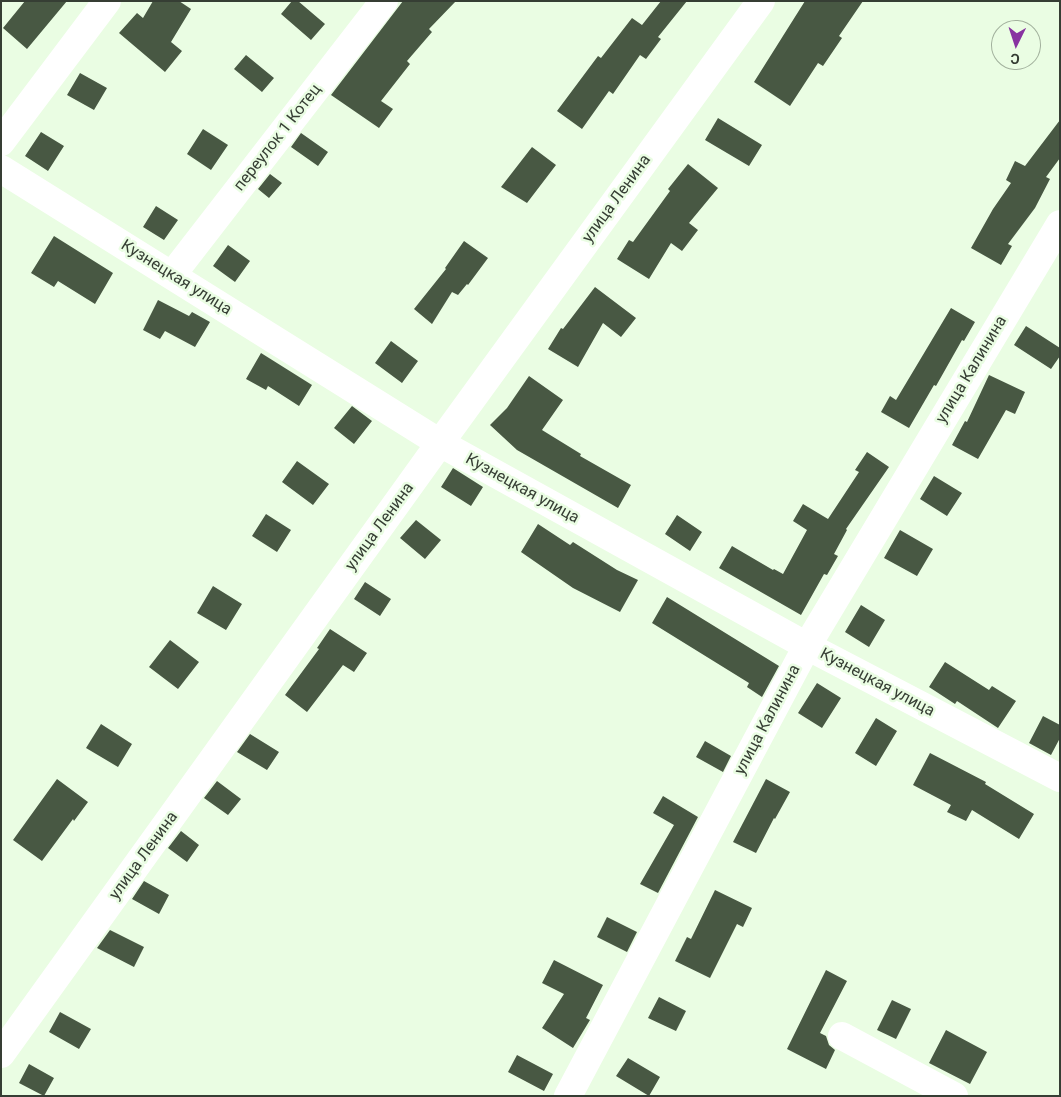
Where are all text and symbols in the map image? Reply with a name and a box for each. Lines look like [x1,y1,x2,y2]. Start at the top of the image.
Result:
north arrow [991,20,1041,70]
text: С [1010,51,1020,67]
street label: переулок 1 Котец [230,81,326,195]
street label: улица Ленина [579,151,655,247]
street label: Кузнецкая улица [117,236,235,320]
street label: улица Калинина [932,313,1012,427]
street label: Кузнецкая улица [462,450,582,528]
street label: улица Ленина [342,479,418,575]
street label: Кузнецкая улица [816,645,938,721]
street label: улица Калинина [731,662,805,778]
street label: улица Ленина [106,808,182,904]

